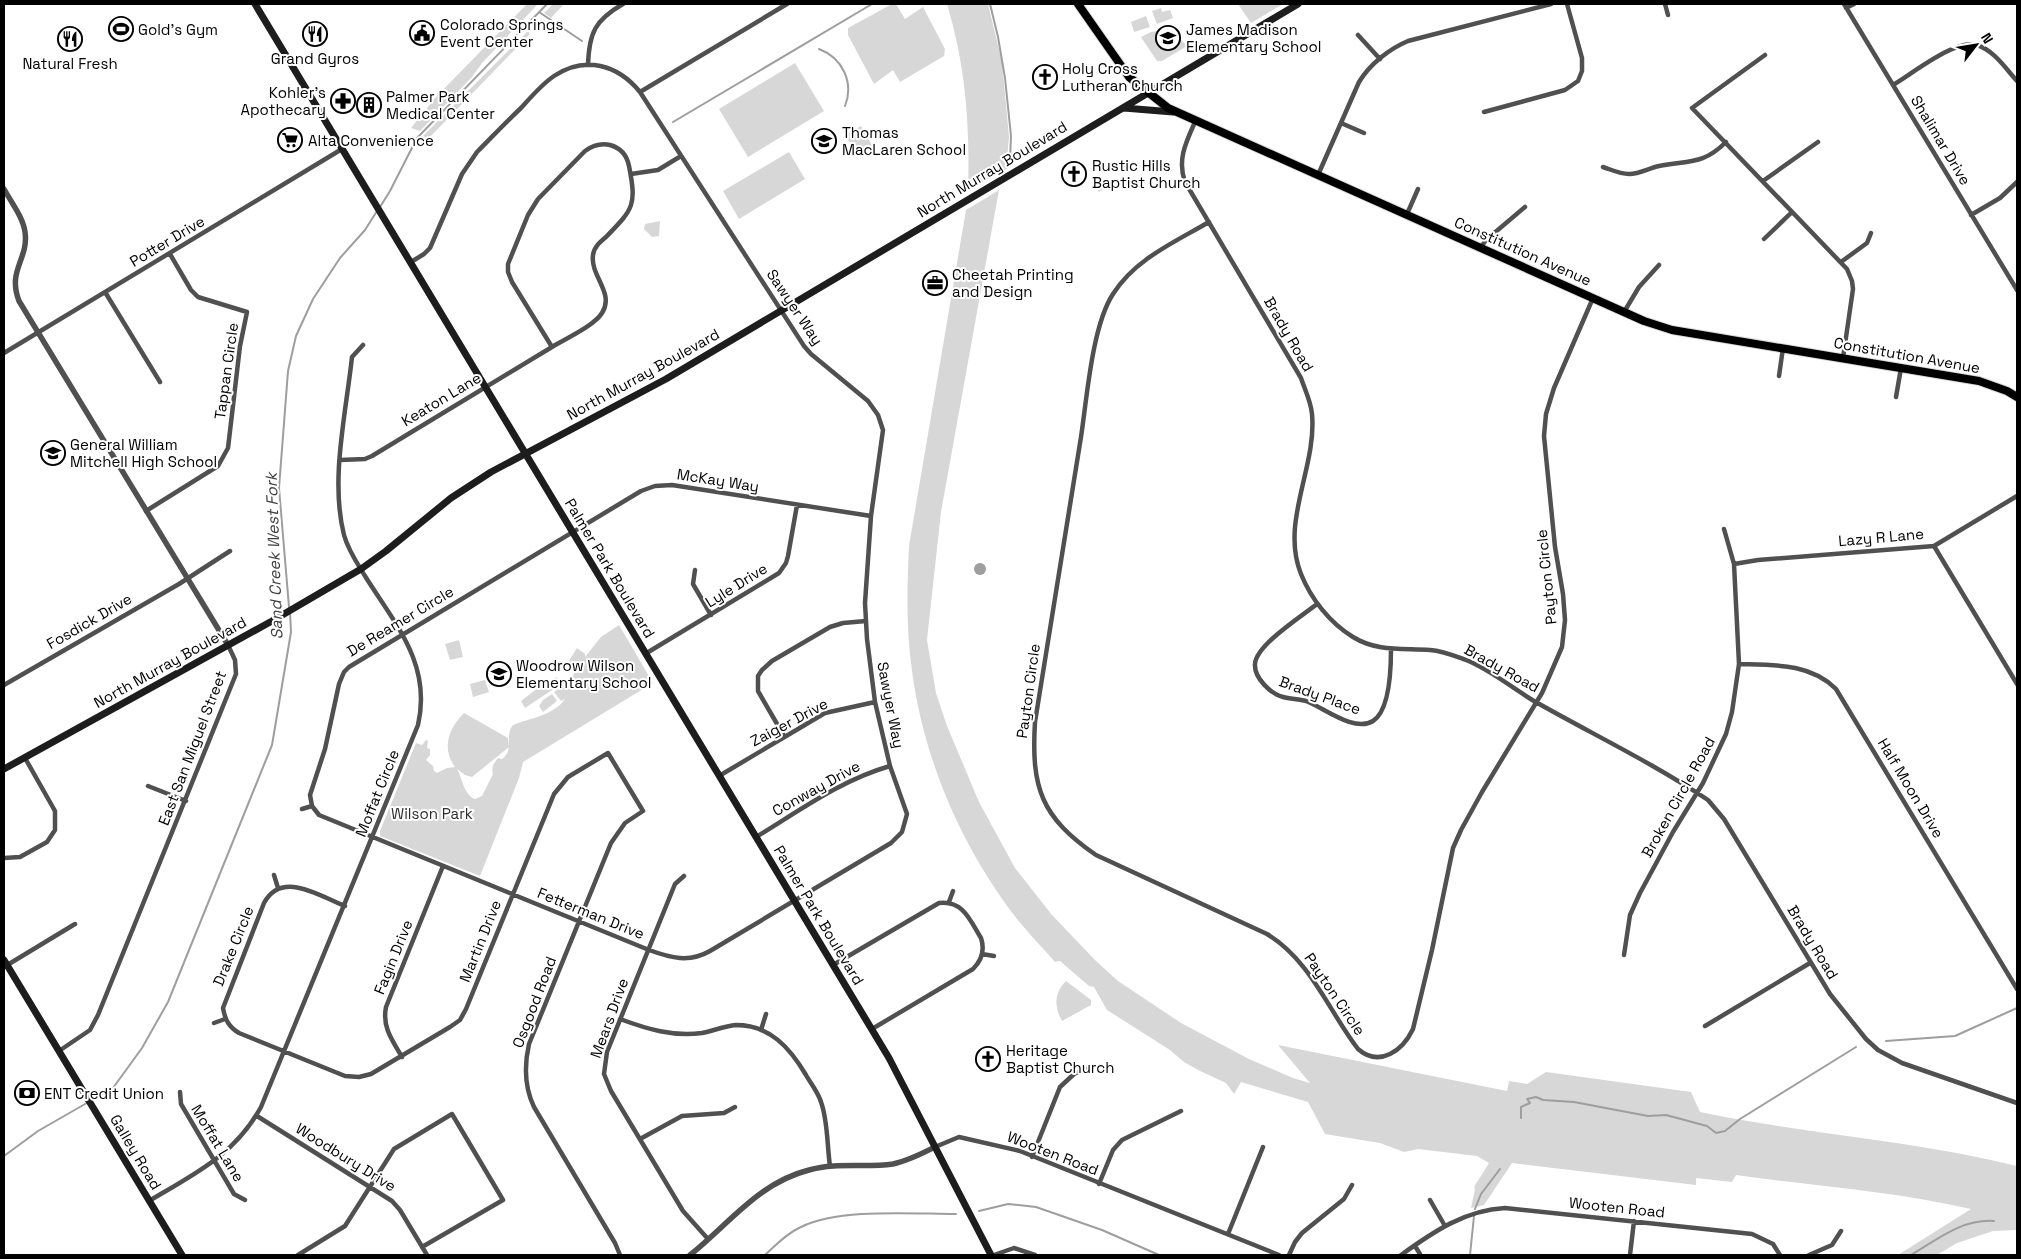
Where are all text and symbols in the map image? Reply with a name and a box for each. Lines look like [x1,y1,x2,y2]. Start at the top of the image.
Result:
place label: Colorado Springs Event Center [440,15,563,51]
sports icon: Gold's Gym [108,16,134,42]
place label: Gold's Gym [138,20,218,39]
public building icon: Colorado Springs Event Center [409,20,435,46]
place label: James Madison Elementary School [1186,20,1322,56]
north arrow [1951,20,2001,70]
restaurant icon: Grand Gyros [302,21,328,47]
school or university icon: James Madison Elementary School [1155,25,1181,51]
restaurant icon: Natural Fresh [57,26,83,52]
text: N [1977,30,1997,47]
place label: Grand Gyros [271,49,359,68]
place label: Natural Fresh [22,54,118,73]
place label: Holy Cross Lutheran Church [1062,59,1183,95]
church icon: Holy Cross Lutheran Church [1032,64,1058,90]
place label: Kohler's Apothecary [241,83,326,119]
place label: Palmer Park Medical Center [386,87,495,123]
pharmacy icon: Kohler's Apothecary [330,88,356,114]
building icon: Palmer Park Medical Center [356,92,382,118]
street label: Shalimar Drive [1907,92,1975,188]
street label: North Murray Boulevard [914,117,1070,221]
place label: Thomas MacLaren School [842,123,966,159]
supermarket icon: Alta Convenience [277,127,303,153]
school or university icon: Thomas MacLaren School [811,128,837,154]
place label: Alta Convenience [308,131,434,150]
place label: Rustic Hills Baptist Church [1092,156,1200,192]
church icon: Rustic Hills Baptist Church [1061,161,1087,187]
street label: Potter Drive [126,211,208,271]
street label: Constitution Avenue [1451,212,1595,290]
street label: Sawyer Way [763,265,827,349]
place label: Cheetah Printing and Design [952,265,1074,301]
office icon: Cheetah Printing and Design [922,270,948,296]
street label: Brady Road [1260,293,1318,375]
street label: Tappan Circle [210,321,242,421]
street label: North Murray Boulevard [563,324,723,424]
street label: Constitution Avenue [1832,333,1982,377]
street label: Keaton Lane [398,368,484,430]
place label: General William Mitchell High School [70,435,217,471]
school or university icon: General William Mitchell High School [40,440,66,466]
street label: McKay Way [676,464,760,496]
water label: Sand Creek West Fork [261,470,287,640]
street label: Palmer Park Boulevard [561,495,659,641]
street label: Lazy R Lane [1837,524,1925,550]
street label: Payton Circle [1532,528,1560,626]
street label: Lyle Drive [701,558,771,612]
street label: De Reamer Circle [343,582,457,660]
street label: Fosdick Drive [43,589,135,653]
street label: North Murray Boulevard [90,612,250,712]
street label: Brady Road [1461,640,1543,696]
street label: Payton Circle [1012,642,1044,740]
place label: Woodrow Wilson Elementary School [516,656,652,692]
street label: Sawyer Way [873,660,909,750]
school or university icon: Woodrow Wilson Elementary School [486,661,512,687]
street label: East San Miguel Street [154,668,230,828]
street label: Brady Place [1277,671,1363,719]
street label: Zaiger Drive [747,694,831,750]
street label: Broken Circle Road [1637,733,1719,861]
street label: Half Moon Drive [1874,735,1948,841]
street label: Moffat Circle [351,747,403,839]
street label: Conway Drive [769,756,863,820]
park label: Wilson Park [391,804,473,823]
street label: Palmer Park Boulevard [770,842,868,988]
street label: Fetterman Drive [535,883,647,943]
street label: Martin Drive [455,897,505,985]
street label: Brady Road [1783,901,1843,983]
street label: Drake Circle [208,903,258,989]
street label: Fagin Drive [369,917,417,997]
street label: Payton Circle [1300,949,1370,1039]
street label: Osgood Road [508,954,560,1050]
street label: Mears Drive [586,975,632,1061]
place label: Heritage Baptist Church [1006,1041,1114,1077]
church icon: Heritage Baptist Church [975,1046,1001,1072]
bank icon: ENT Credit Union [14,1080,40,1106]
place label: ENT Credit Union [44,1084,164,1103]
street label: Moffat Lane [187,1101,249,1185]
street label: Galley Road [106,1111,166,1193]
street label: Woodbury Drive [292,1119,400,1195]
street label: Wooten Road [1005,1127,1101,1179]
street label: Wooten Road [1568,1193,1666,1221]

